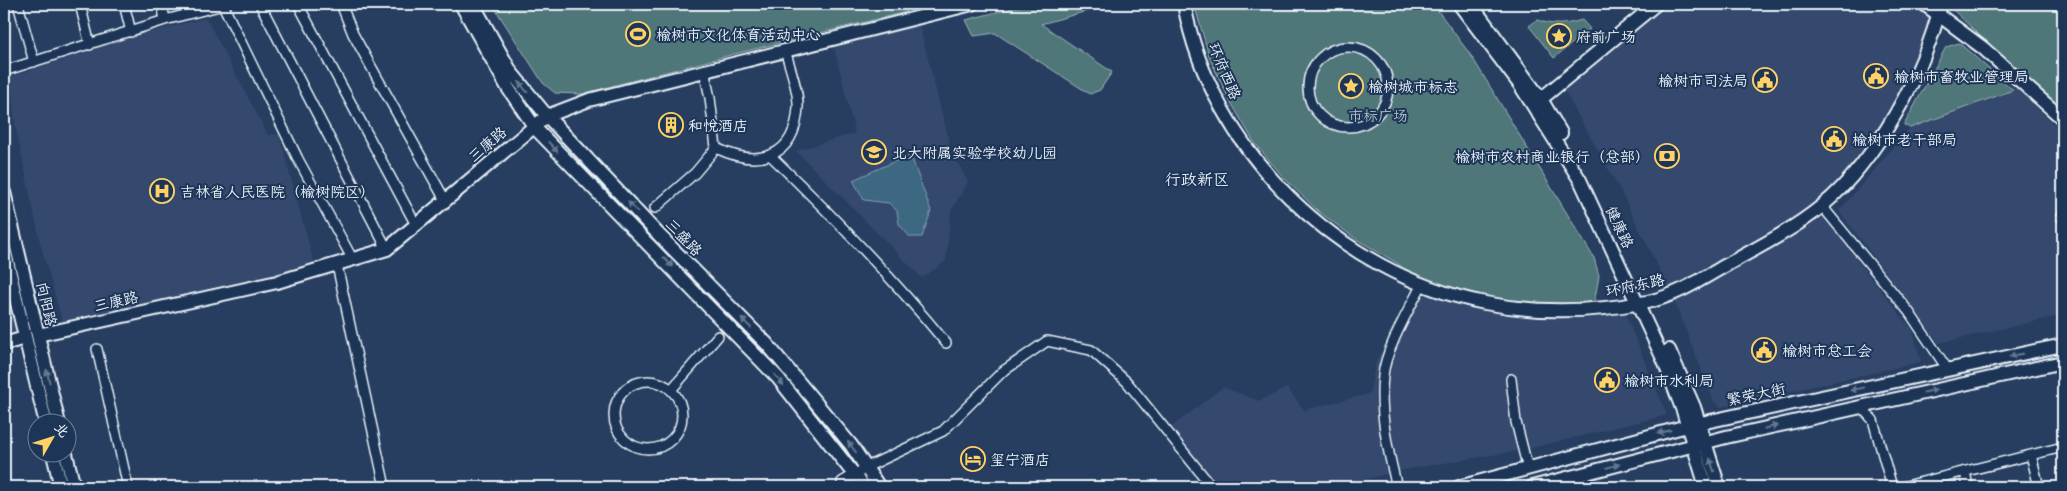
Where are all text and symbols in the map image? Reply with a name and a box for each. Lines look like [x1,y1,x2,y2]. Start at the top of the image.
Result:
sports icon: 榆树市文化体育活动中心 [625,21,651,47]
place icon: 府前广场 [1546,23,1572,49]
place label: 榆树市文化体育活动中心 [656,24,821,45]
place label: 府前广场 [1576,26,1636,47]
street label: 环府西路 [1204,39,1246,103]
public building icon: 榆树市畜牧业管理局 [1863,63,1889,89]
place label: 榆树市畜牧业管理局 [1894,66,2029,87]
public building icon: 榆树市司法局 [1752,67,1778,93]
place label: 榆树市司法局 [1658,70,1748,91]
place icon: 榆树城市标志 [1338,73,1364,99]
place label: 榆树城市标志 [1368,76,1458,97]
one-way arrow [518,81,529,94]
park label: 市标广场 [1348,105,1408,126]
building icon: 和悦酒店 [658,112,684,138]
place label: 和悦酒店 [688,115,748,136]
street label: 三康路 [463,121,511,167]
public building icon: 榆树市老干部局 [1821,126,1847,152]
place label: 榆树市老干部局 [1852,129,1957,150]
school or university icon: 北大附属实验学校幼儿园 [861,139,887,165]
one-way arrow [547,141,559,153]
place label: 北大附属实验学校幼儿园 [892,142,1057,163]
bank icon: 榆树市农村商业银行（总部） [1654,143,1680,169]
place label: 榆树市农村商业银行（总部） [1455,146,1650,167]
district label: 行政新区 [1165,168,1229,190]
hospital icon: 吉林省人民医院（榆树院区） [149,178,175,204]
place label: 吉林省人民医院（榆树院区） [180,181,375,202]
one-way arrow [627,202,639,214]
street label: 健康路 [1601,202,1639,252]
street label: 三盛路 [661,214,707,260]
one-way arrow [662,256,674,268]
street label: 环府东路 [1603,268,1667,302]
street label: 向阳路 [32,280,62,328]
street label: 三康路 [92,286,140,316]
one-way arrow [740,318,752,330]
public building icon: 榆树市总工会 [1751,337,1777,363]
place label: 榆树市总工会 [1782,340,1872,361]
one-way arrow [2008,351,2023,359]
public building icon: 榆树市水利局 [1594,367,1620,393]
one-way arrow [44,369,52,384]
place label: 榆树市水利局 [1624,370,1714,391]
one-way arrow [774,374,785,387]
street label: 繁荣大街 [1724,377,1788,411]
one-way arrow [1849,385,1864,393]
one-way arrow [1922,387,1938,395]
north arrow [28,414,78,464]
text: 北 [51,418,74,441]
one-way arrow [1763,423,1779,431]
one-way arrow [1656,428,1671,436]
one-way arrow [846,441,857,454]
hotel icon: 玺宁酒店 [960,446,986,472]
place label: 玺宁酒店 [990,449,1050,470]
one-way arrow [1707,457,1715,472]
one-way arrow [1606,462,1621,470]

